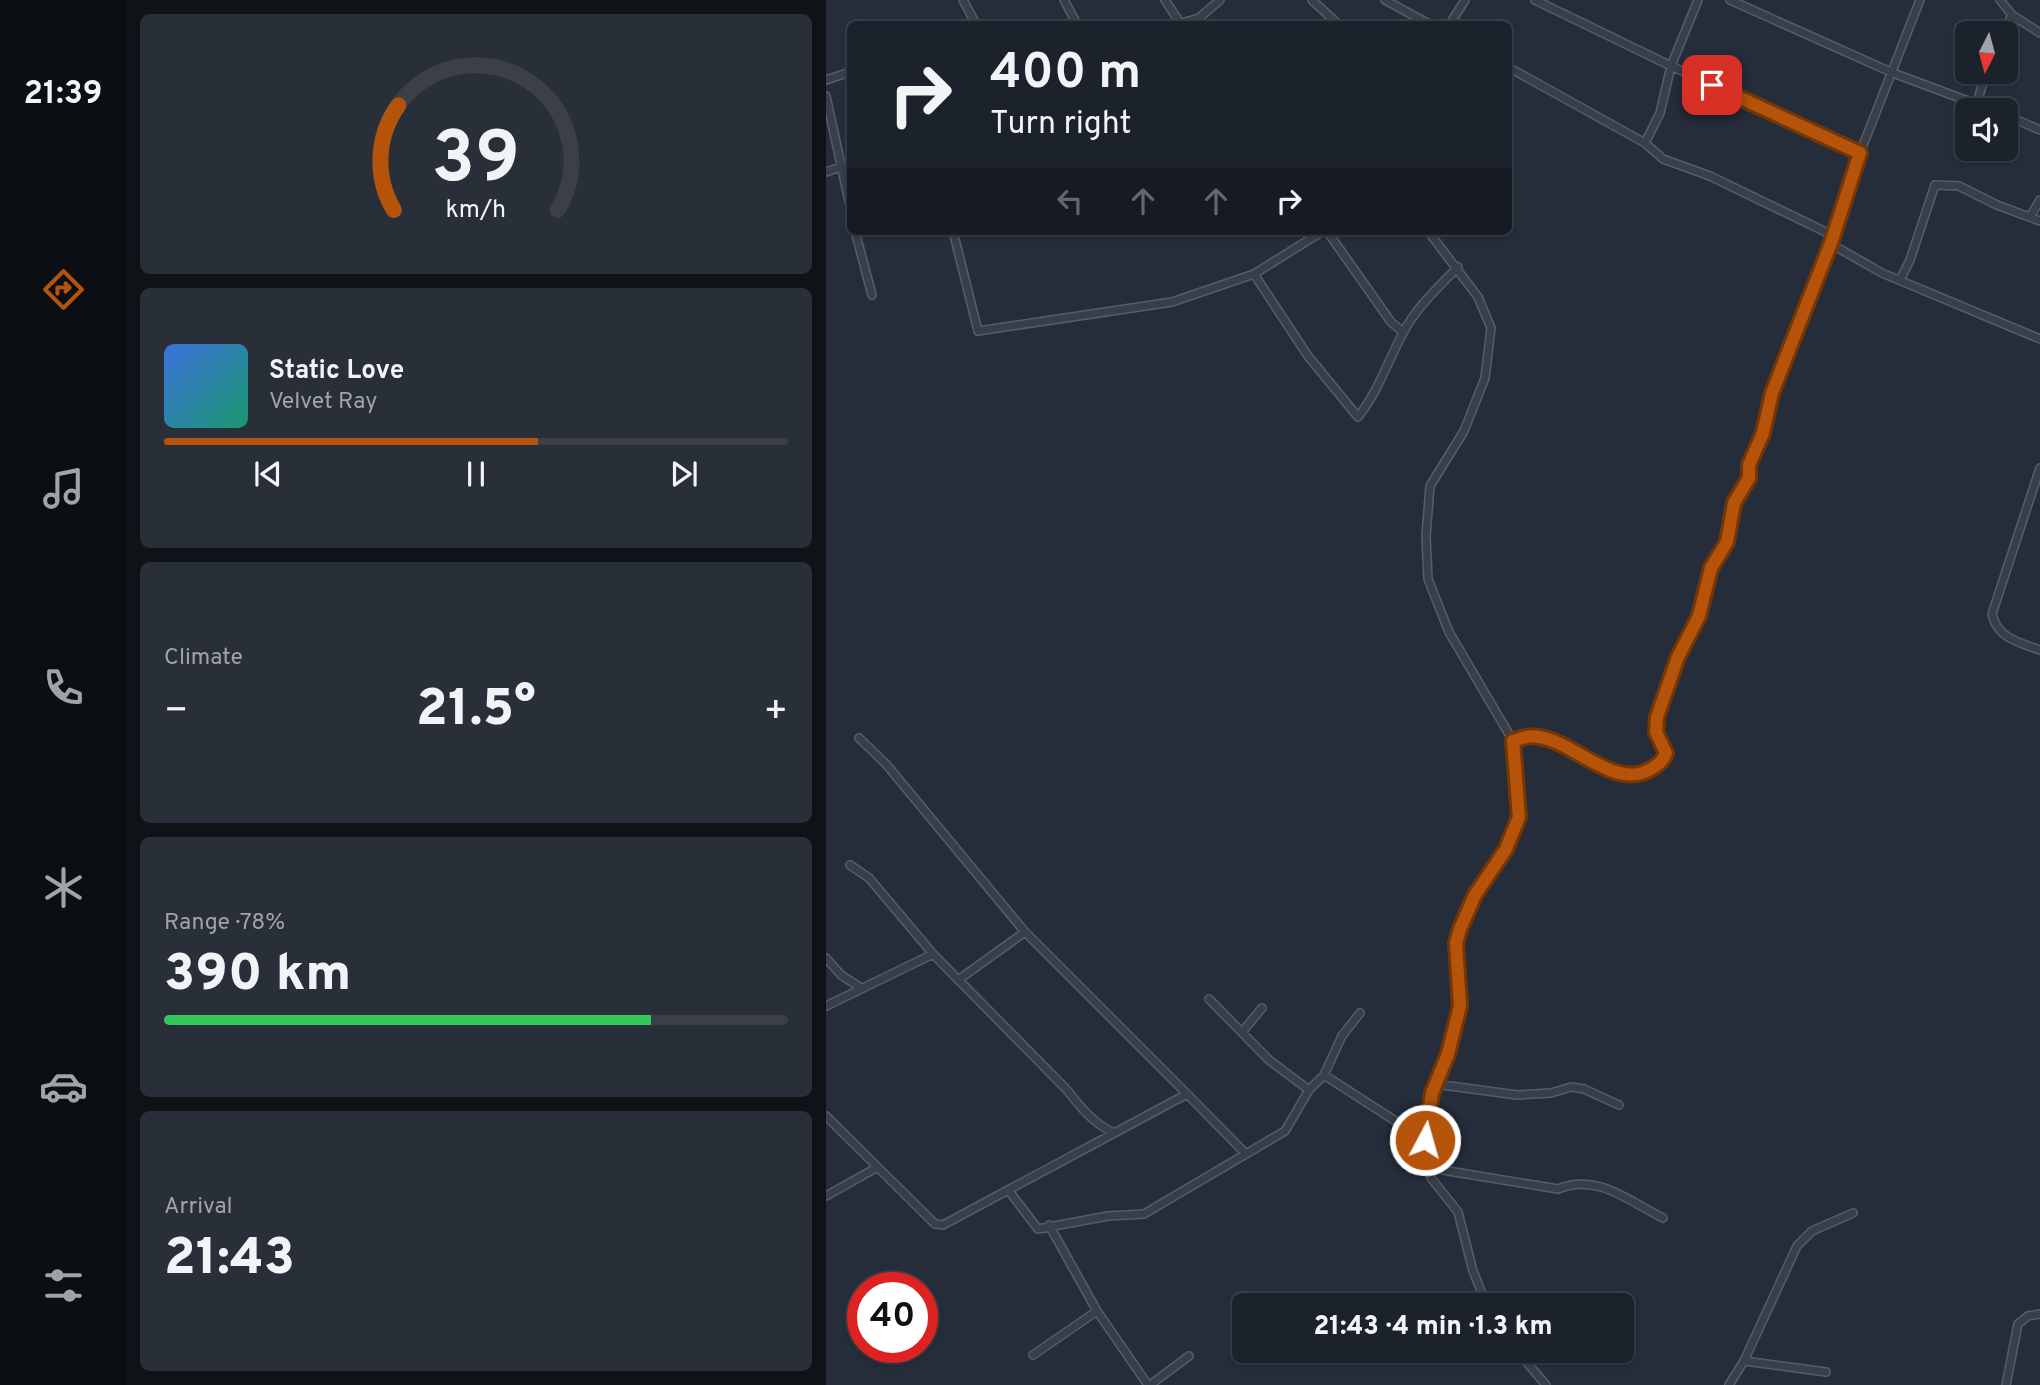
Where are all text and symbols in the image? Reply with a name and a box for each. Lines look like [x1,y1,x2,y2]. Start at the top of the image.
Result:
north arrow [1955,21,2018,84]
map controls [1955,21,2018,161]
text: 400 m [990,44,1141,106]
icon: right [875,49,966,140]
pin [1682,55,1742,115]
icon: arrive [1693,66,1731,104]
text: 21:39 [24,75,102,115]
button: sound [1955,98,2018,161]
text: Turn right [990,105,1132,145]
text: 39 [432,116,520,208]
icon: left [1051,182,1089,220]
icon: ahead [1124,182,1162,220]
icon: ahead [1197,182,1235,220]
icon: right [1270,182,1308,220]
text: km/h [446,195,506,227]
icon: directions [39,265,88,314]
text: Static Love [269,355,404,388]
text: Velvet Ray [269,388,377,417]
icon: previous [249,455,287,493]
icon: pause [457,455,495,493]
icon: next [665,455,703,493]
icon: music [39,464,88,513]
text: Climate [164,644,243,673]
icon: phone [39,663,88,712]
text: 21.5° [416,678,536,744]
text: − [164,688,189,737]
text: + [763,688,788,737]
icon: climate [39,863,88,912]
text: Range · 78% [164,909,285,938]
text: 390 km [164,943,351,1009]
icon: car [39,1062,88,1111]
position arrow [1388,1103,1462,1177]
text: Arrival [164,1193,233,1222]
text: 21:43 [164,1227,295,1293]
icon: filters [39,1261,88,1310]
speed limit sign: 40 [847,1272,938,1363]
text: 21:43 · 4 min · 1.3 km [1313,1311,1553,1344]

